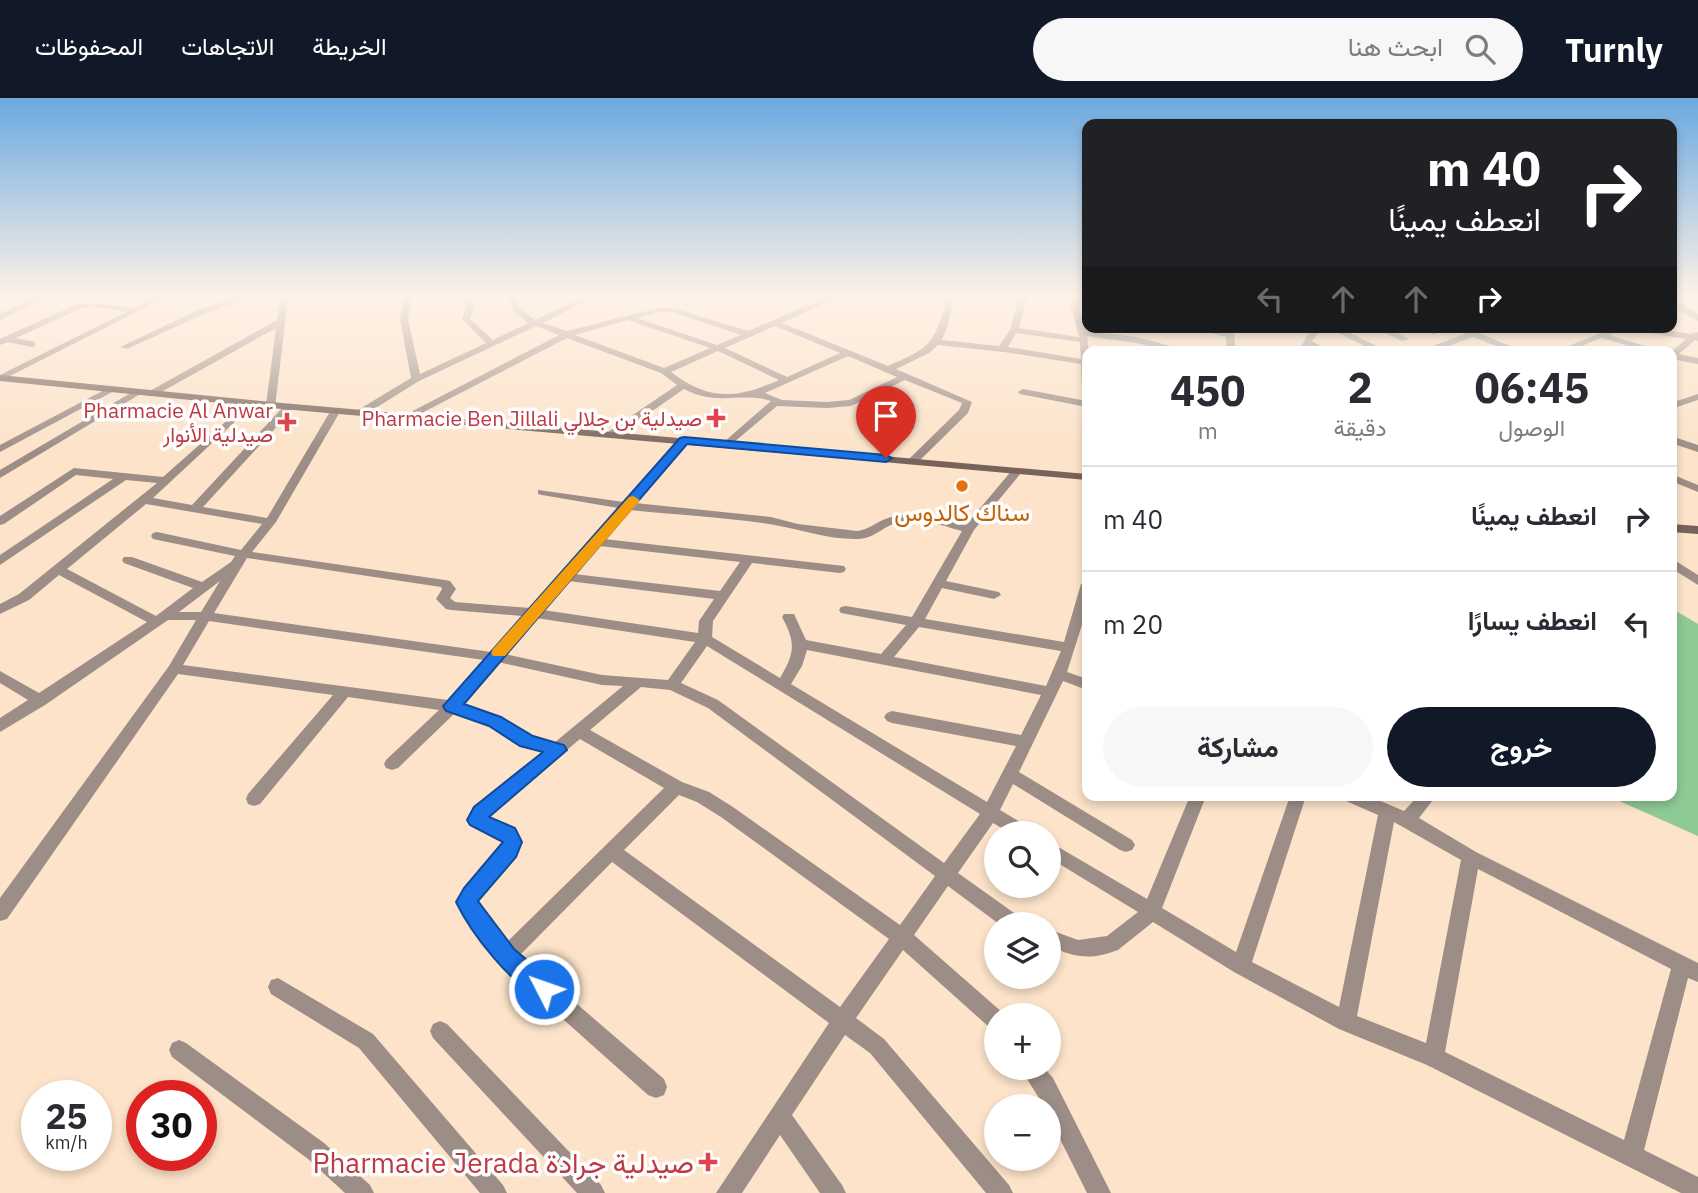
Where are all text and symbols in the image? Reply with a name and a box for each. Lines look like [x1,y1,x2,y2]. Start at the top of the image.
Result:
search box [1033,18,1523,81]
text: Turnly [1565,28,1663,71]
text: ابحث هنا [1348,29,1443,63]
text: المحفوظات [35,30,143,62]
text: الاتجاهات [181,30,274,62]
text: الخريطة [312,30,387,62]
icon: search [1461,30,1499,68]
text: 40 m [1427,136,1541,199]
icon: right [1565,147,1656,238]
text: انعطف يمينًا [1388,198,1541,240]
icon: left [1251,280,1289,318]
icon: ahead [1324,280,1362,318]
icon: ahead [1397,280,1435,318]
icon: right [1470,280,1508,318]
text: 2 [1347,360,1373,415]
text: 06:45 [1474,360,1589,415]
text: 450 [1170,363,1246,418]
pin [856,386,916,458]
place label: Pharmacie Al Anwar صيدلية الأنوار [83,396,273,448]
icon: arrive [867,397,905,435]
place label: Pharmacie Ben Jillali صيدلية بن جلالي [361,404,702,436]
marker: Pharmacie Ben Jillali صيدلية بن جلالي [708,410,724,426]
text: دقيقة [1333,412,1387,442]
text: الوصول [1499,412,1565,442]
marker: Pharmacie Al Anwar صيدلية الأنوار [279,414,295,430]
text: m [1198,415,1218,445]
marker: سناك كالدوس [954,478,970,494]
place label: سناك كالدوس [894,496,1030,528]
text: انعطف يمينًا [1471,498,1597,532]
icon: right [1618,500,1656,538]
text: 40 m [1103,502,1163,536]
text: انعطف يسارًا [1468,603,1597,637]
icon: left [1618,605,1656,643]
text: 20 m [1103,607,1163,641]
button: مشاركة [1103,707,1373,787]
button: خروج [1387,707,1656,787]
map controls [984,821,1061,1171]
button: search [984,821,1061,898]
button: layers [984,912,1061,989]
position arrow [507,952,581,1026]
button: + [984,1003,1061,1080]
speed limit sign: 30 [126,1080,217,1171]
text: 25 [45,1093,88,1139]
button: − [984,1094,1061,1171]
text: km/h [45,1131,88,1154]
place label: Pharmacie Jerada صيدلية جرادة [312,1144,694,1181]
marker: Pharmacie Jerada صيدلية جرادة [700,1154,716,1170]

